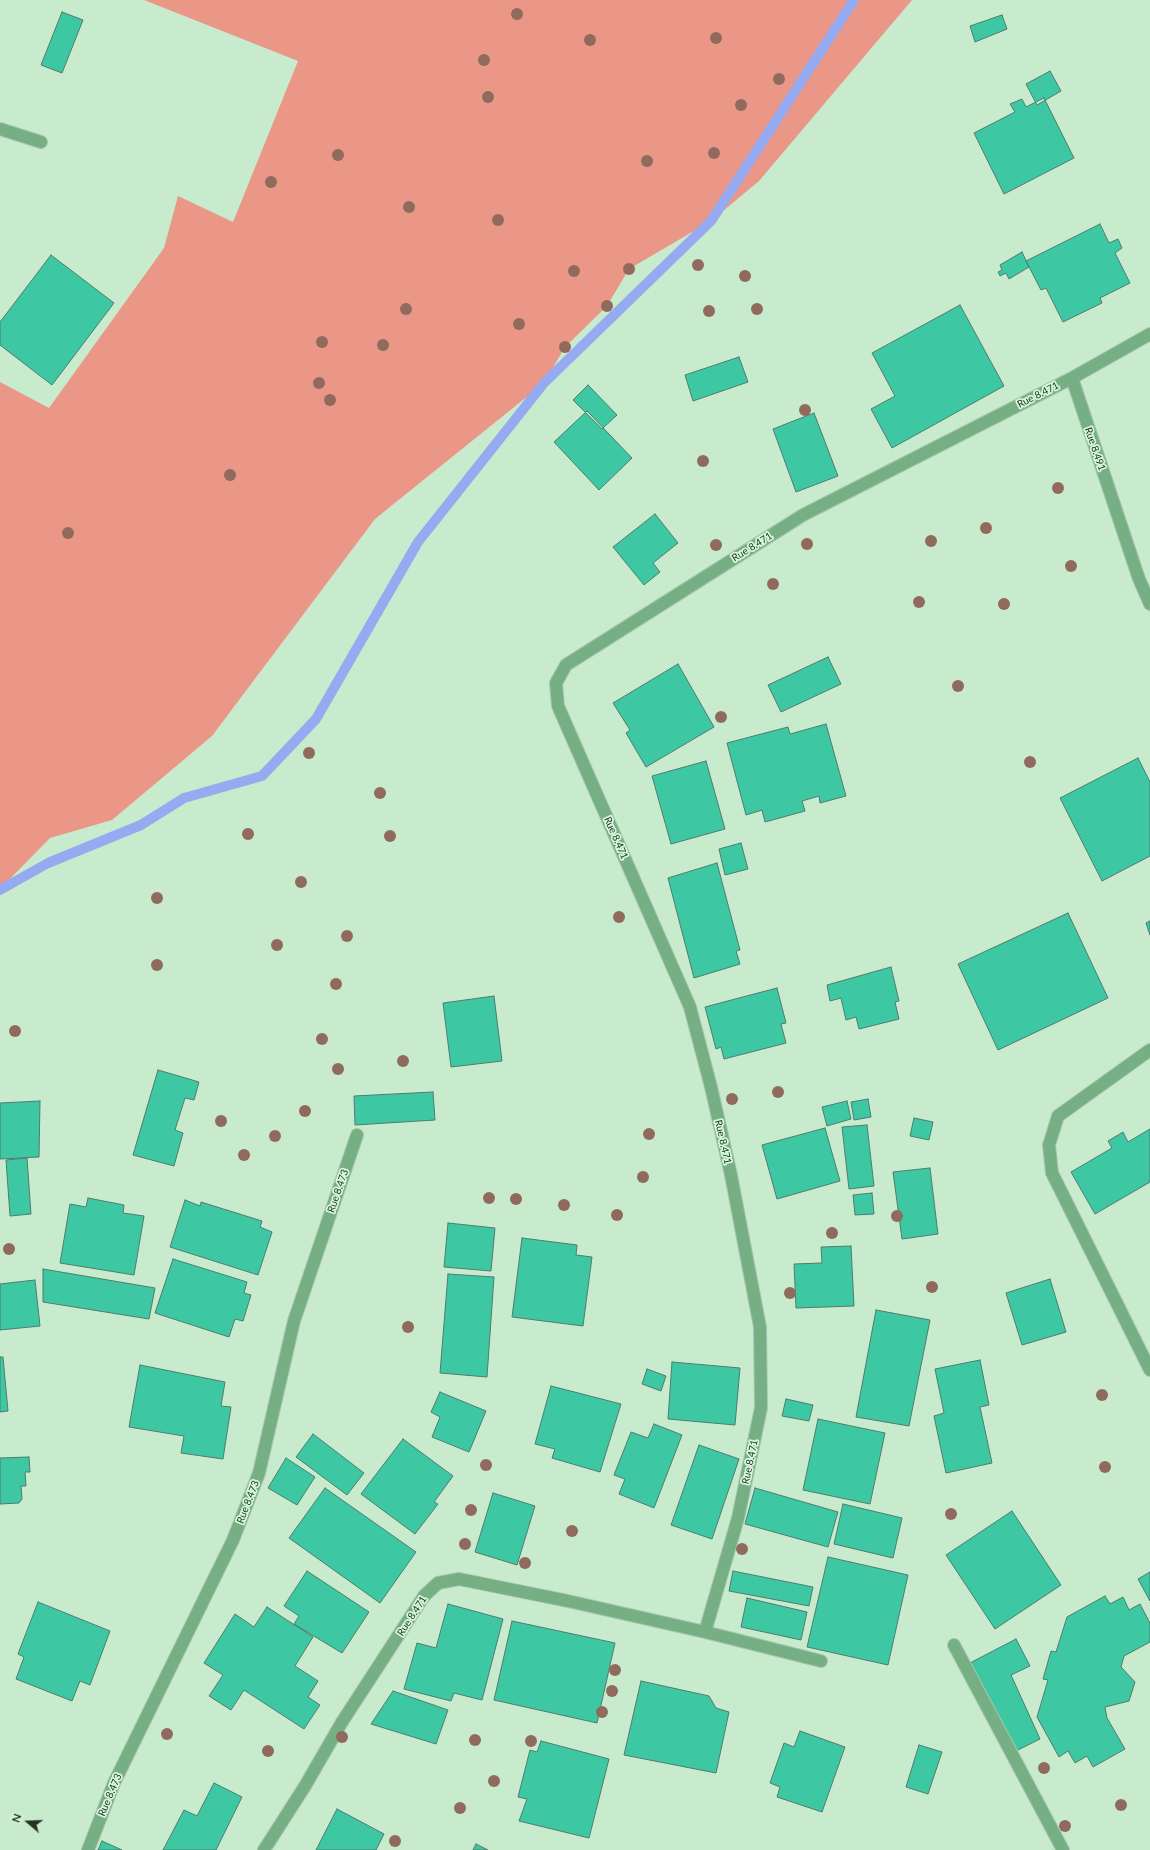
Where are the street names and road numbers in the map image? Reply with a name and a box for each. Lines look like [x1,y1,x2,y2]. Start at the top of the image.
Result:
street label: Rue 8.471 [1015,379,1061,411]
street label: Rue 8.491 [1082,426,1108,472]
street label: Rue 8.471 [730,530,774,564]
street label: Rue 8.471 [601,815,631,861]
street label: Rue 8.471 [712,1119,734,1165]
street label: Rue 8.473 [325,1168,351,1214]
street label: Rue 8.471 [739,1439,761,1485]
street label: Rue 8.473 [234,1479,262,1525]
street label: Rue 8.471 [395,1594,429,1638]
street label: Rue 8.473 [96,1772,124,1818]

